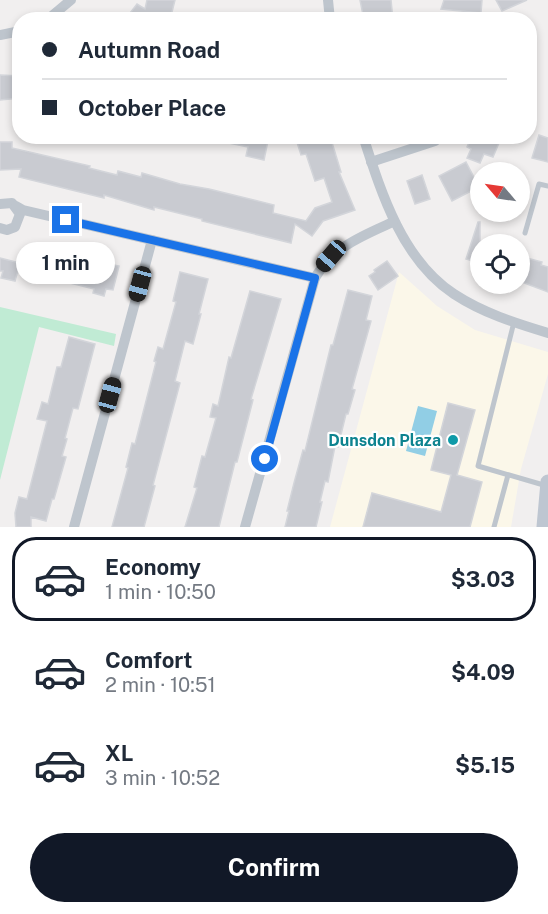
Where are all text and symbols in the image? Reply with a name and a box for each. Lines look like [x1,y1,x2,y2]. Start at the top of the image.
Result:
text: Autumn Road [78,37,220,63]
text: October Place [78,95,226,121]
north arrow [470,162,530,222]
map controls [470,162,530,294]
route end [52,206,79,233]
button: locate [470,234,530,294]
car [312,237,350,275]
callout: 1 min [16,241,116,283]
text: 1 min [41,251,90,275]
car [127,264,153,304]
car [97,375,123,415]
place label: Dunsdon Plaza [328,431,441,450]
marker: Dunsdon Plaza [446,433,460,447]
route start [251,445,278,472]
icon: car [33,552,87,606]
text: Economy [105,554,201,580]
text: $3.03 [451,566,515,592]
text: 1 min · 10:50 [105,580,216,604]
icon: car [33,645,87,699]
text: Comfort [105,647,192,673]
text: $4.09 [451,659,515,685]
text: 2 min · 10:51 [105,673,216,697]
icon: car [33,738,87,792]
text: XL [105,740,133,766]
text: $5.15 [455,752,515,778]
text: 3 min · 10:52 [105,766,220,790]
button: Confirm [30,833,518,902]

